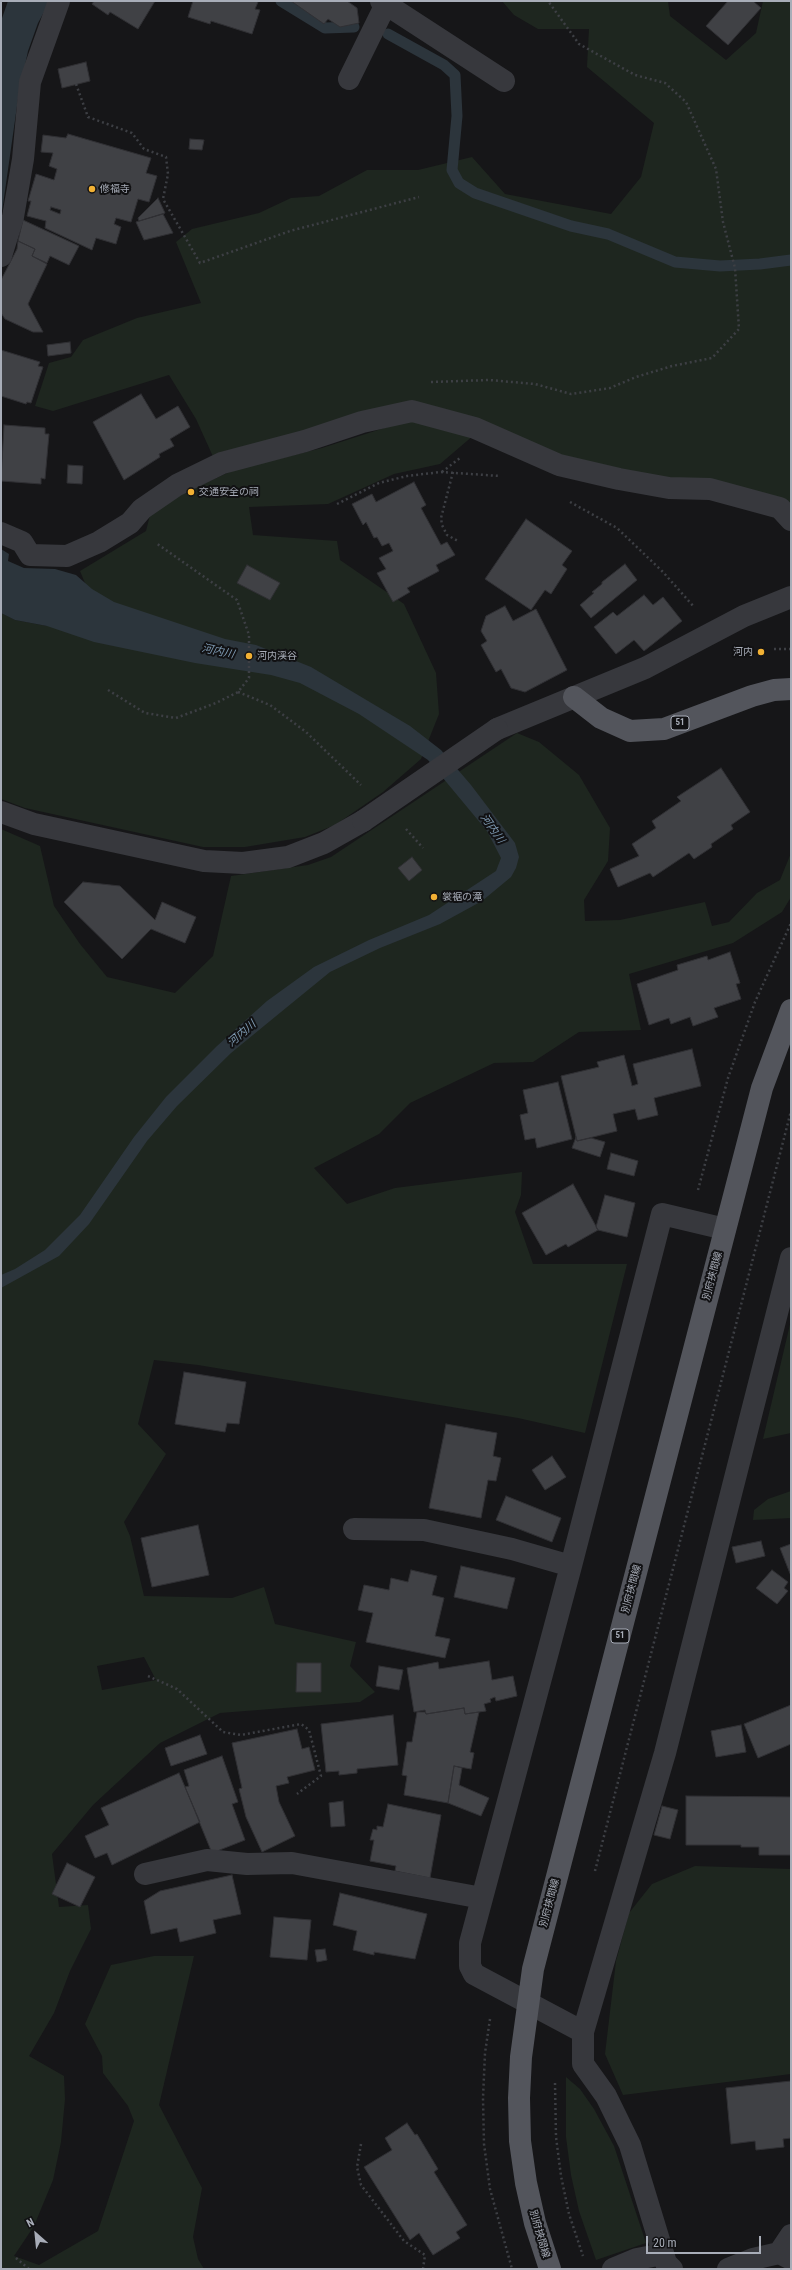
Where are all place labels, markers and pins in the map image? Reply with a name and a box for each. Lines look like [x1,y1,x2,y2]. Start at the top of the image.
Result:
place label: 修福寺 [100,183,130,195]
marker: 修福寺 [87,184,97,194]
place label: 交通安全の祠 [199,486,259,498]
marker: 交通安全の祠 [186,487,196,497]
place label: 河内 [733,646,753,658]
marker: 河内 [756,647,766,657]
place label: 河内渓谷 [257,650,297,662]
marker: 河内渓谷 [244,651,254,661]
place label: 裳裾の滝 [442,891,482,903]
marker: 裳裾の滝 [429,892,439,902]

